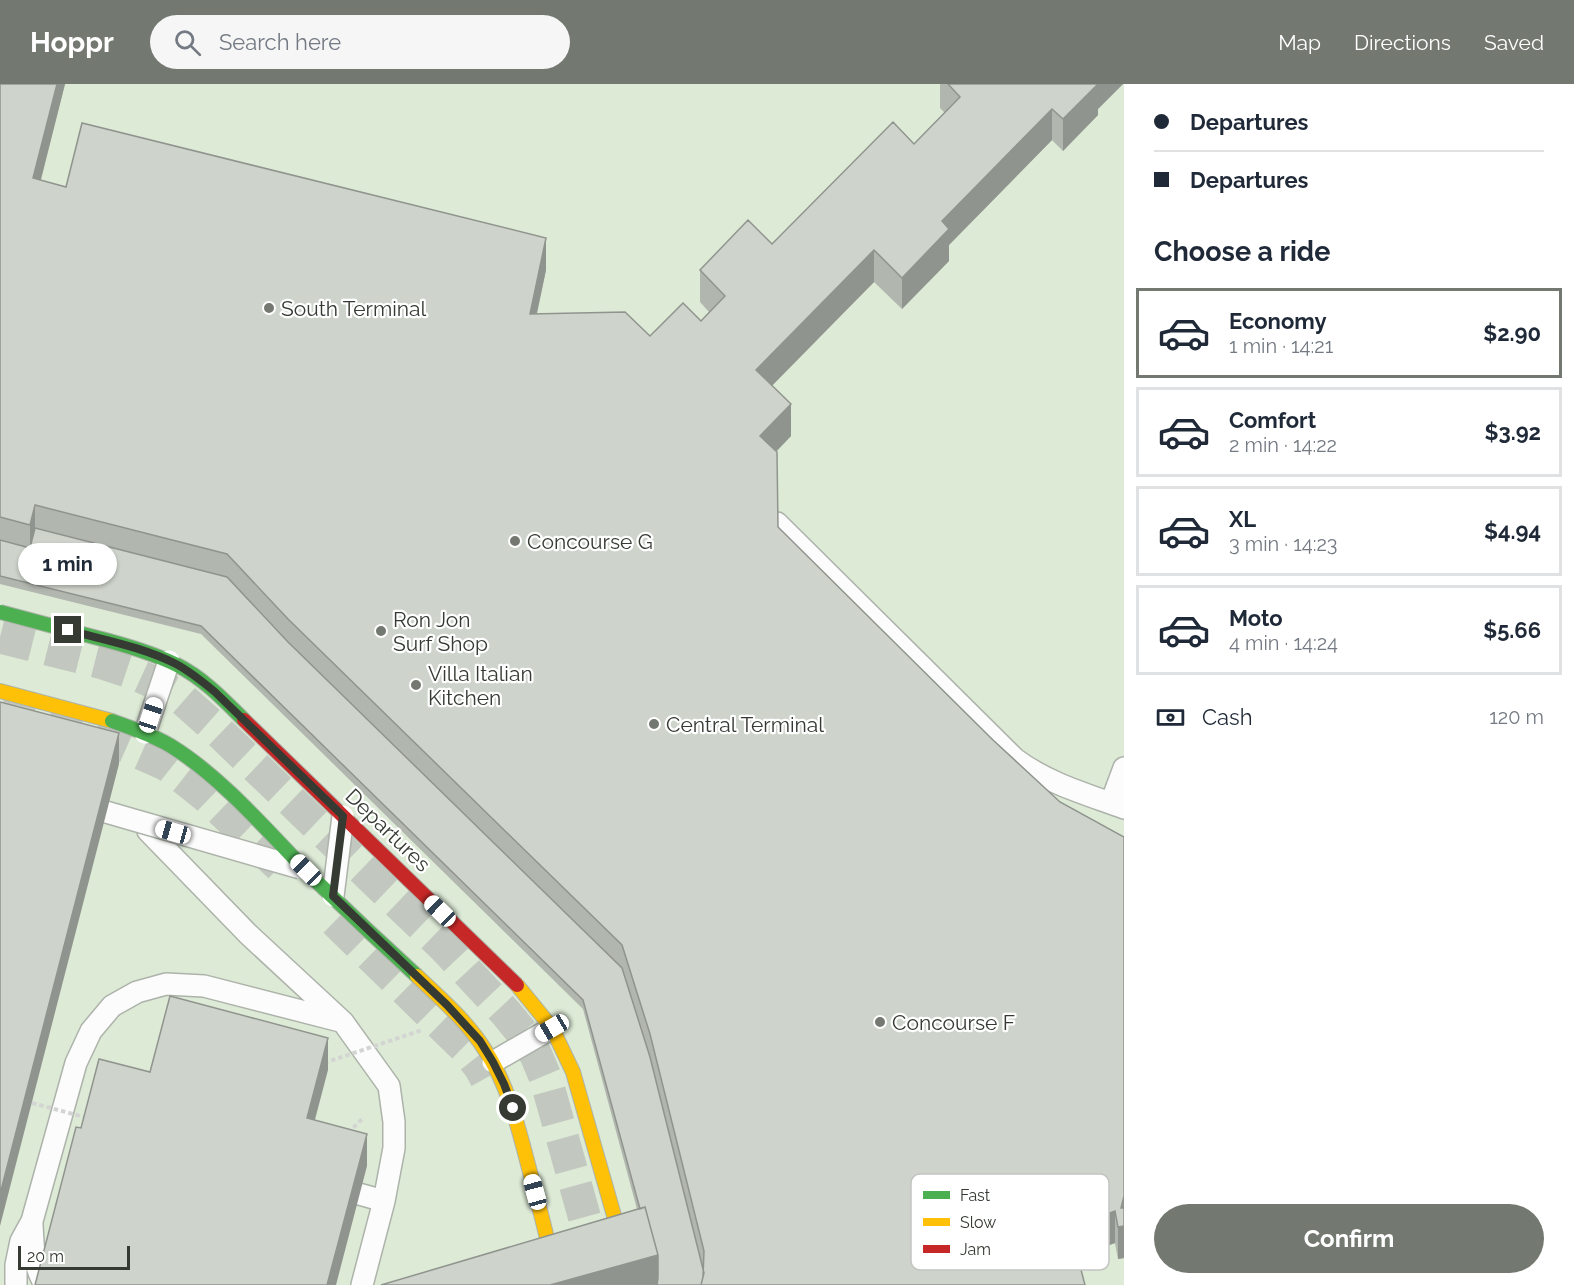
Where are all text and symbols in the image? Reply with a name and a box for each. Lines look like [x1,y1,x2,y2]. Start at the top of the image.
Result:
search box [150,15,570,69]
text: Hoppr [30,26,114,59]
icon: search [171,26,204,59]
text: Search here [219,29,341,55]
text: Map [1278,30,1321,55]
text: Directions [1354,30,1451,55]
text: Saved [1484,30,1544,55]
text: Departures [1190,109,1308,135]
text: Departures [1190,167,1308,193]
text: Choose a ride [1154,236,1330,267]
place label: South Terminal [281,296,426,321]
marker: South Terminal [262,301,276,315]
icon: car [1157,306,1211,360]
text: Economy [1229,308,1327,334]
text: $2.90 [1483,320,1541,346]
text: 1 min · 14:21 [1229,334,1333,358]
icon: car [1157,405,1211,459]
text: Comfort [1229,407,1316,433]
text: $3.92 [1485,419,1541,445]
text: 2 min · 14:22 [1229,433,1337,457]
icon: car [1157,504,1211,558]
text: XL [1229,506,1256,532]
text: $4.94 [1484,518,1541,544]
place label: Concourse G [527,529,653,554]
text: 3 min · 14:23 [1229,532,1338,556]
marker: Concourse G [508,534,522,548]
callout: 1 min [19,543,118,585]
text: 1 min [42,552,93,576]
icon: car [1157,603,1211,657]
text: Moto [1229,605,1283,631]
place label: Ron Jon Surf Shop [393,607,488,656]
route end [54,616,81,643]
text: $5.66 [1483,617,1541,643]
marker: Ron Jon Surf Shop [374,624,388,638]
text: 4 min · 14:24 [1229,631,1338,655]
place label: Villa Italian Kitchen [428,661,533,710]
marker: Villa Italian Kitchen [409,678,423,692]
car [137,695,165,735]
icon: cash [1154,701,1187,734]
text: Cash [1202,704,1253,730]
text: 120 m [1489,705,1544,729]
place label: Central Terminal [666,712,824,737]
marker: Central Terminal [647,717,661,731]
street label: Departures [340,783,436,877]
car [153,818,193,846]
car [287,851,325,889]
car [421,892,459,930]
place label: Concourse F [892,1010,1015,1035]
car [532,1011,572,1045]
marker: Concourse F [873,1015,887,1029]
route start [499,1094,526,1121]
car [522,1172,548,1212]
legend [911,1174,1109,1270]
text: Fast [960,1186,991,1205]
button: Confirm [1154,1204,1544,1273]
text: Slow [960,1213,996,1232]
text: Jam [960,1240,991,1259]
scale bar [18,1243,130,1270]
text: 20 m [27,1247,64,1266]

